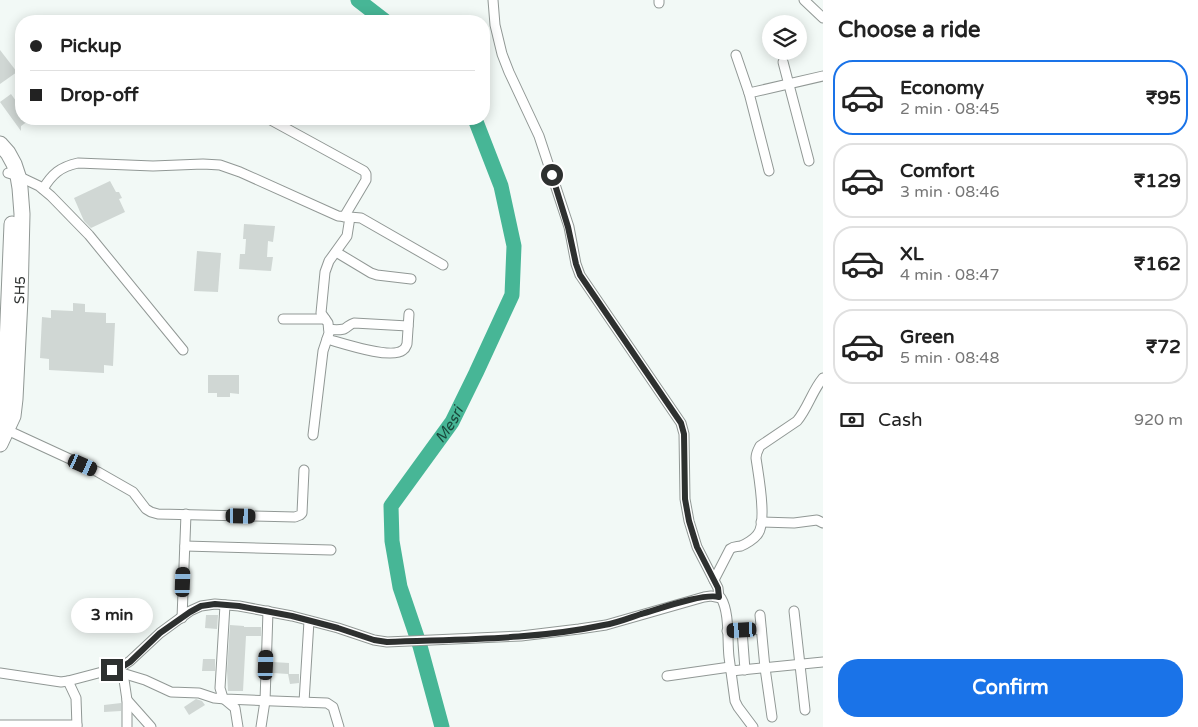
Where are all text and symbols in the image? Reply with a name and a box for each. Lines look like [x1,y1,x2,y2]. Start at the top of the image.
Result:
map controls [762,15,807,60]
button: layers [762,15,807,60]
text: Choose a ride [838,17,981,43]
text: Pickup [60,35,121,57]
icon: car [840,75,885,120]
text: Economy [900,77,984,99]
text: Drop-off [60,84,139,106]
text: ₹95 [1146,87,1181,109]
text: 2 min · 08:45 [900,99,999,119]
icon: car [840,158,885,203]
text: Comfort [900,160,974,182]
route start [541,164,563,186]
text: ₹129 [1134,170,1181,192]
text: 3 min · 08:46 [900,182,999,202]
icon: car [840,241,885,286]
text: XL [900,243,924,265]
text: ₹162 [1134,253,1181,275]
text: 4 min · 08:47 [900,265,999,285]
street label: SH5 [11,276,29,304]
icon: car [840,324,885,369]
text: Green [900,326,954,348]
text: ₹72 [1146,336,1181,358]
text: 5 min · 08:48 [900,348,999,368]
water label: Mesri [431,402,468,446]
icon: cash [838,406,866,434]
text: Cash [878,409,923,431]
text: 920 m [1134,410,1183,430]
car [66,452,99,478]
car [225,508,256,524]
car [174,567,191,597]
callout: 3 min [71,598,153,632]
text: 3 min [91,605,133,625]
car [726,622,757,638]
car [257,650,274,680]
route end [101,659,123,681]
button: Confirm [838,659,1183,717]

